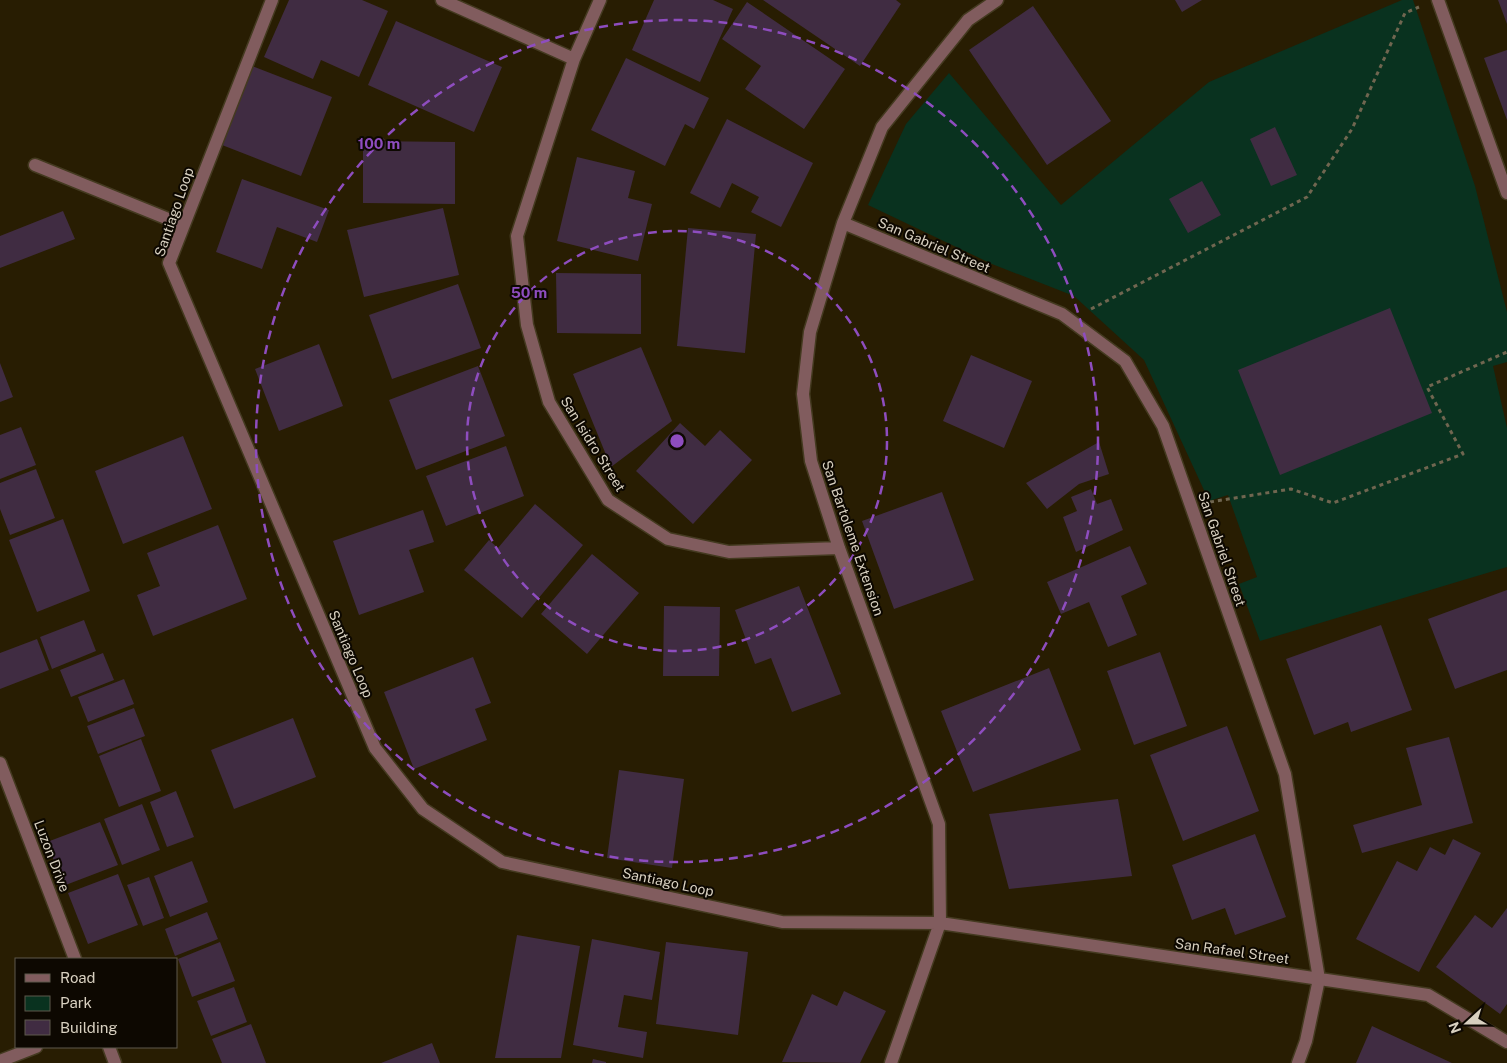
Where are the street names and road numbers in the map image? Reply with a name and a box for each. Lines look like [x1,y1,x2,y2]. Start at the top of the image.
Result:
street label: Santiago Loop [151,165,197,259]
street label: San Gabriel Street [875,214,993,276]
street label: San Isidro Street [557,394,629,494]
street label: San Bartoleme Extension [819,458,887,618]
street label: San Gabriel Street [1195,490,1249,608]
street label: Santiago Loop [325,608,377,700]
street label: Luzon Drive [31,818,73,894]
street label: Santiago Loop [621,864,715,900]
street label: San Rafael Street [1174,935,1290,967]

